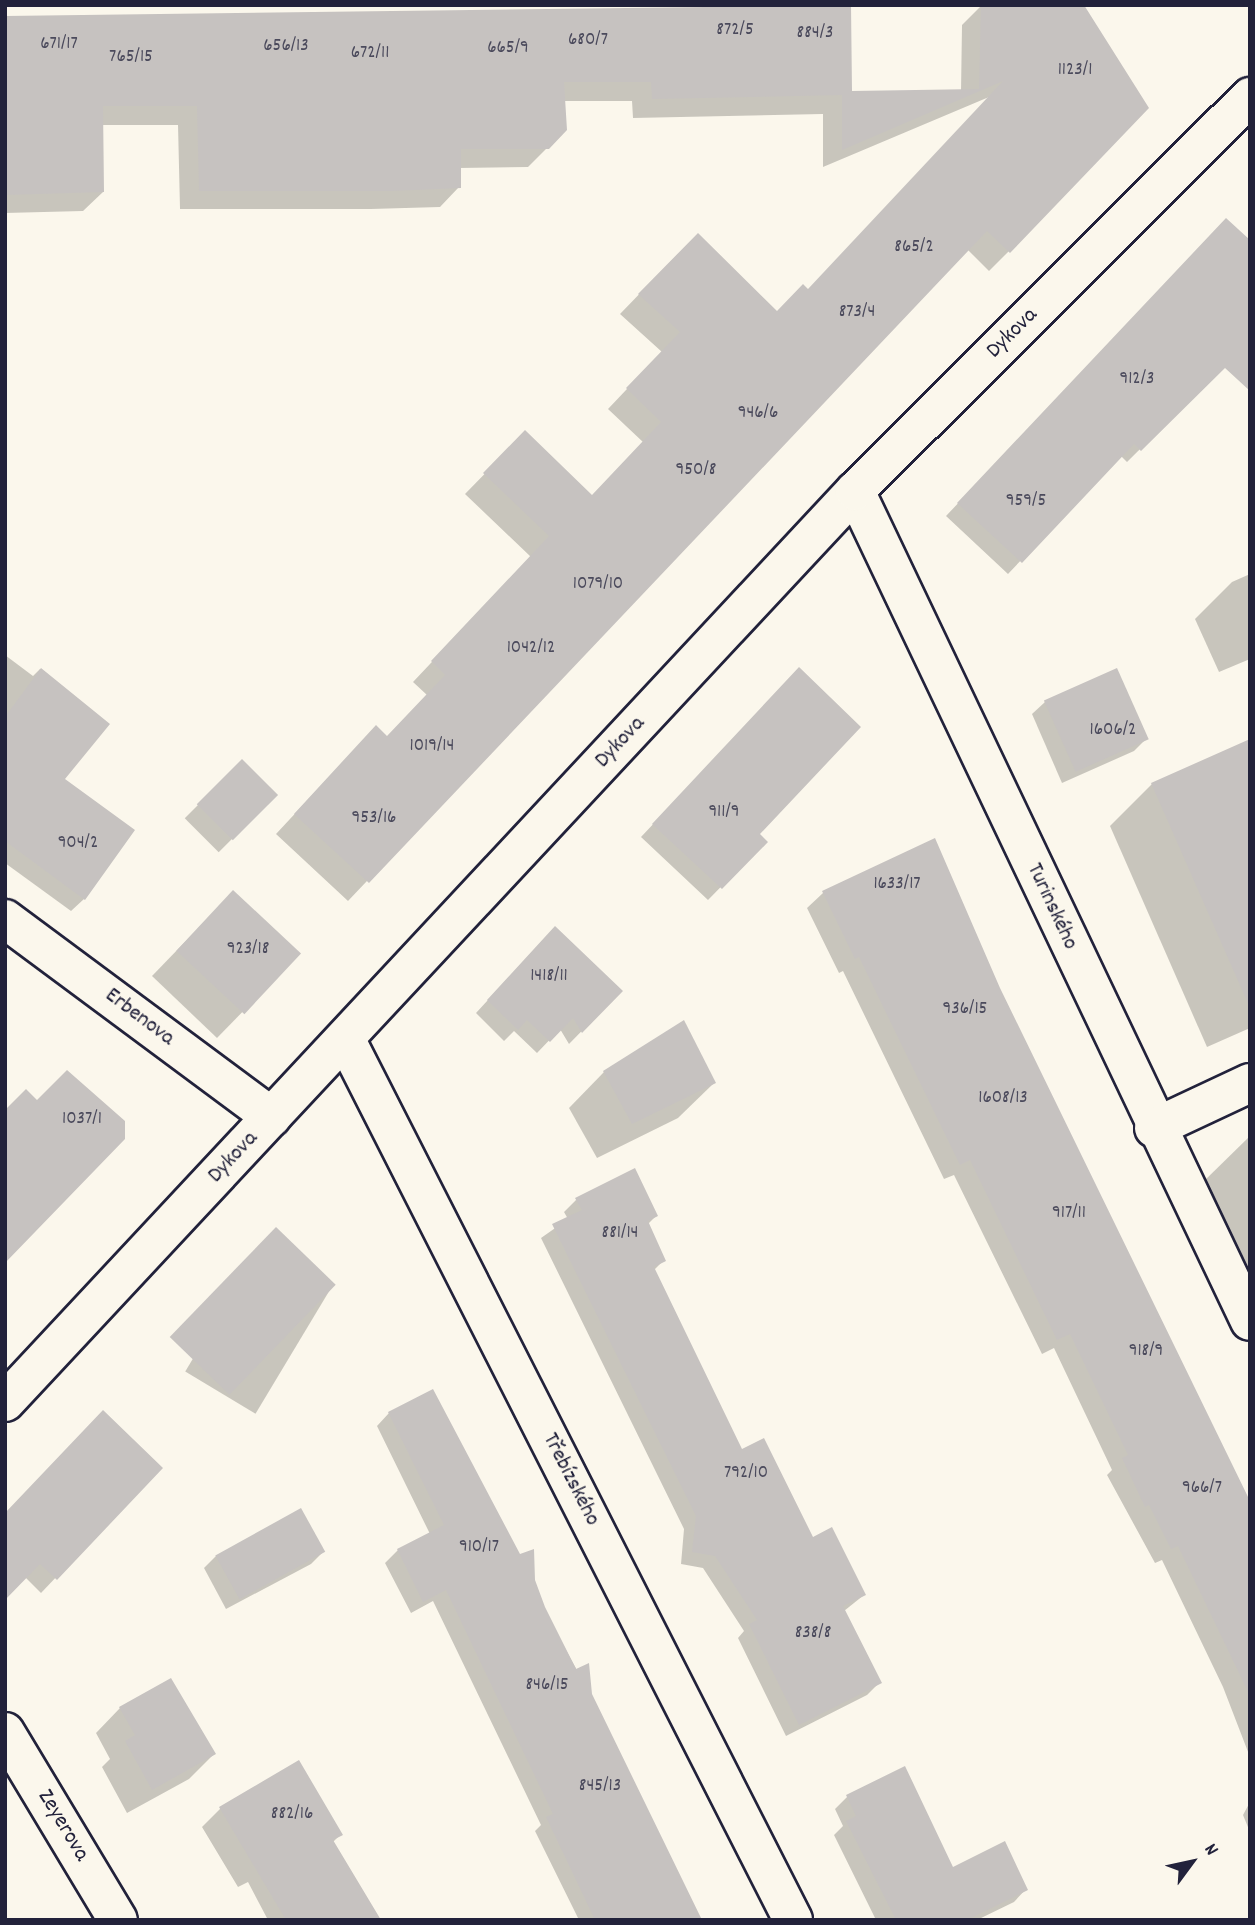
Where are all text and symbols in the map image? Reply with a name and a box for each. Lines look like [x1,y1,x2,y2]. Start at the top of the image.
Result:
house number: 872/5 [716,20,754,42]
house number: 884/3 [797,23,833,45]
house number: 680/7 [568,30,608,52]
house number: 671/17 [40,34,78,56]
house number: 656/13 [263,36,309,58]
house number: 665/9 [487,38,529,60]
house number: 672/11 [351,43,389,65]
house number: 765/15 [109,47,153,69]
house number: 1123/1 [1058,60,1092,82]
house number: 865/2 [894,237,934,259]
house number: 873/4 [839,302,875,324]
street label: Dykova [982,303,1044,365]
house number: 912/3 [1119,369,1155,391]
house number: 946/6 [738,403,778,425]
house number: 950/8 [676,460,716,482]
house number: 959/5 [1006,491,1046,513]
house number: 1079/10 [573,574,623,596]
house number: 1042/12 [507,638,555,660]
street label: Dykova [590,711,652,775]
house number: 1606/2 [1090,720,1136,742]
house number: 1019/14 [410,736,454,758]
house number: 911/9 [708,802,740,824]
house number: 953/16 [352,808,396,830]
house number: 904/2 [58,833,98,855]
street label: Turinského [1019,859,1083,955]
house number: 1633/17 [873,874,921,896]
house number: 923/18 [227,939,269,961]
house number: 1418/11 [530,966,568,988]
street label: Erbenova [99,983,179,1053]
house number: 936/15 [943,999,987,1021]
house number: 1608/13 [978,1088,1028,1110]
house number: 1037/1 [62,1109,102,1131]
street label: Dykova [203,1126,265,1190]
house number: 917/11 [1052,1203,1086,1225]
house number: 881/14 [602,1223,638,1245]
house number: 918/9 [1129,1341,1163,1363]
street label: Třebízského [535,1429,605,1531]
house number: 792/10 [724,1463,768,1485]
house number: 966/7 [1182,1478,1222,1500]
house number: 910/17 [459,1537,499,1559]
house number: 838/8 [795,1623,831,1645]
house number: 846/15 [525,1675,569,1697]
house number: 845/13 [579,1776,621,1798]
street label: Zeyerova [30,1785,94,1867]
house number: 882/16 [271,1804,313,1826]
north arrow [1157,1827,1227,1897]
text: N [1196,1839,1224,1862]

